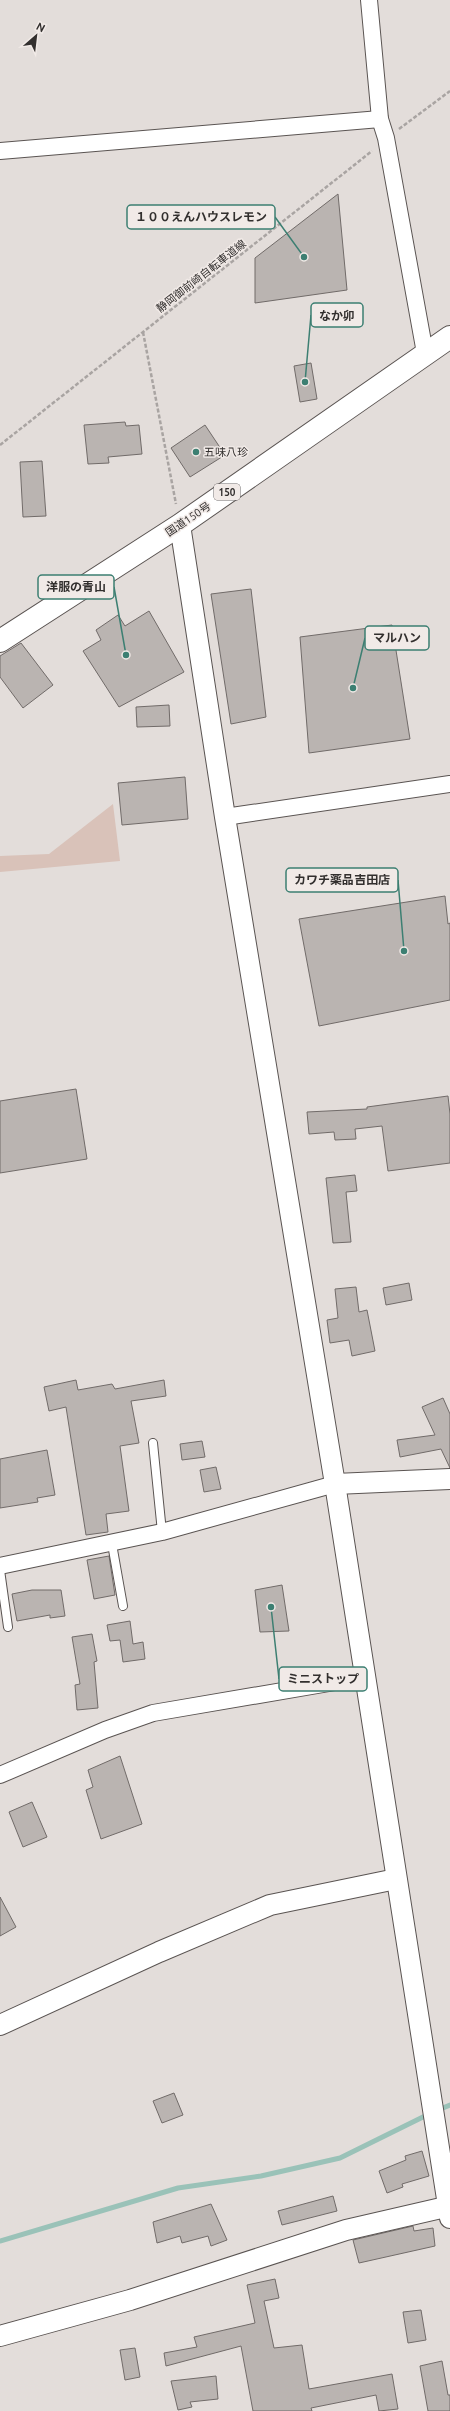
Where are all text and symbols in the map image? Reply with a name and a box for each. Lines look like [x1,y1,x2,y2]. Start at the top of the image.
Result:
north arrow [16,16,56,56]
text: N [34,20,47,34]
callout: １００えんハウスレモン [127,205,275,229]
text: １００えんハウスレモン [135,210,267,223]
street label: 静岡御前崎自転車道線 [154,237,248,315]
callout: なか卯 [311,303,363,327]
text: なか卯 [319,309,355,322]
place label: 五味八珍 [204,446,248,458]
marker: 五味八珍 [191,447,201,457]
road number: 150 [214,484,240,500]
street label: 国道150号 [163,500,213,538]
callout: 洋服の青山 [38,575,114,599]
text: 洋服の青山 [46,580,106,593]
callout: マルハン [365,626,429,650]
text: マルハン [373,631,421,644]
callout: カワチ薬品吉田店 [286,868,398,892]
text: カワチ薬品吉田店 [294,873,390,886]
callout: ミニストップ [279,1667,367,1691]
text: ミニストップ [287,1672,359,1685]

